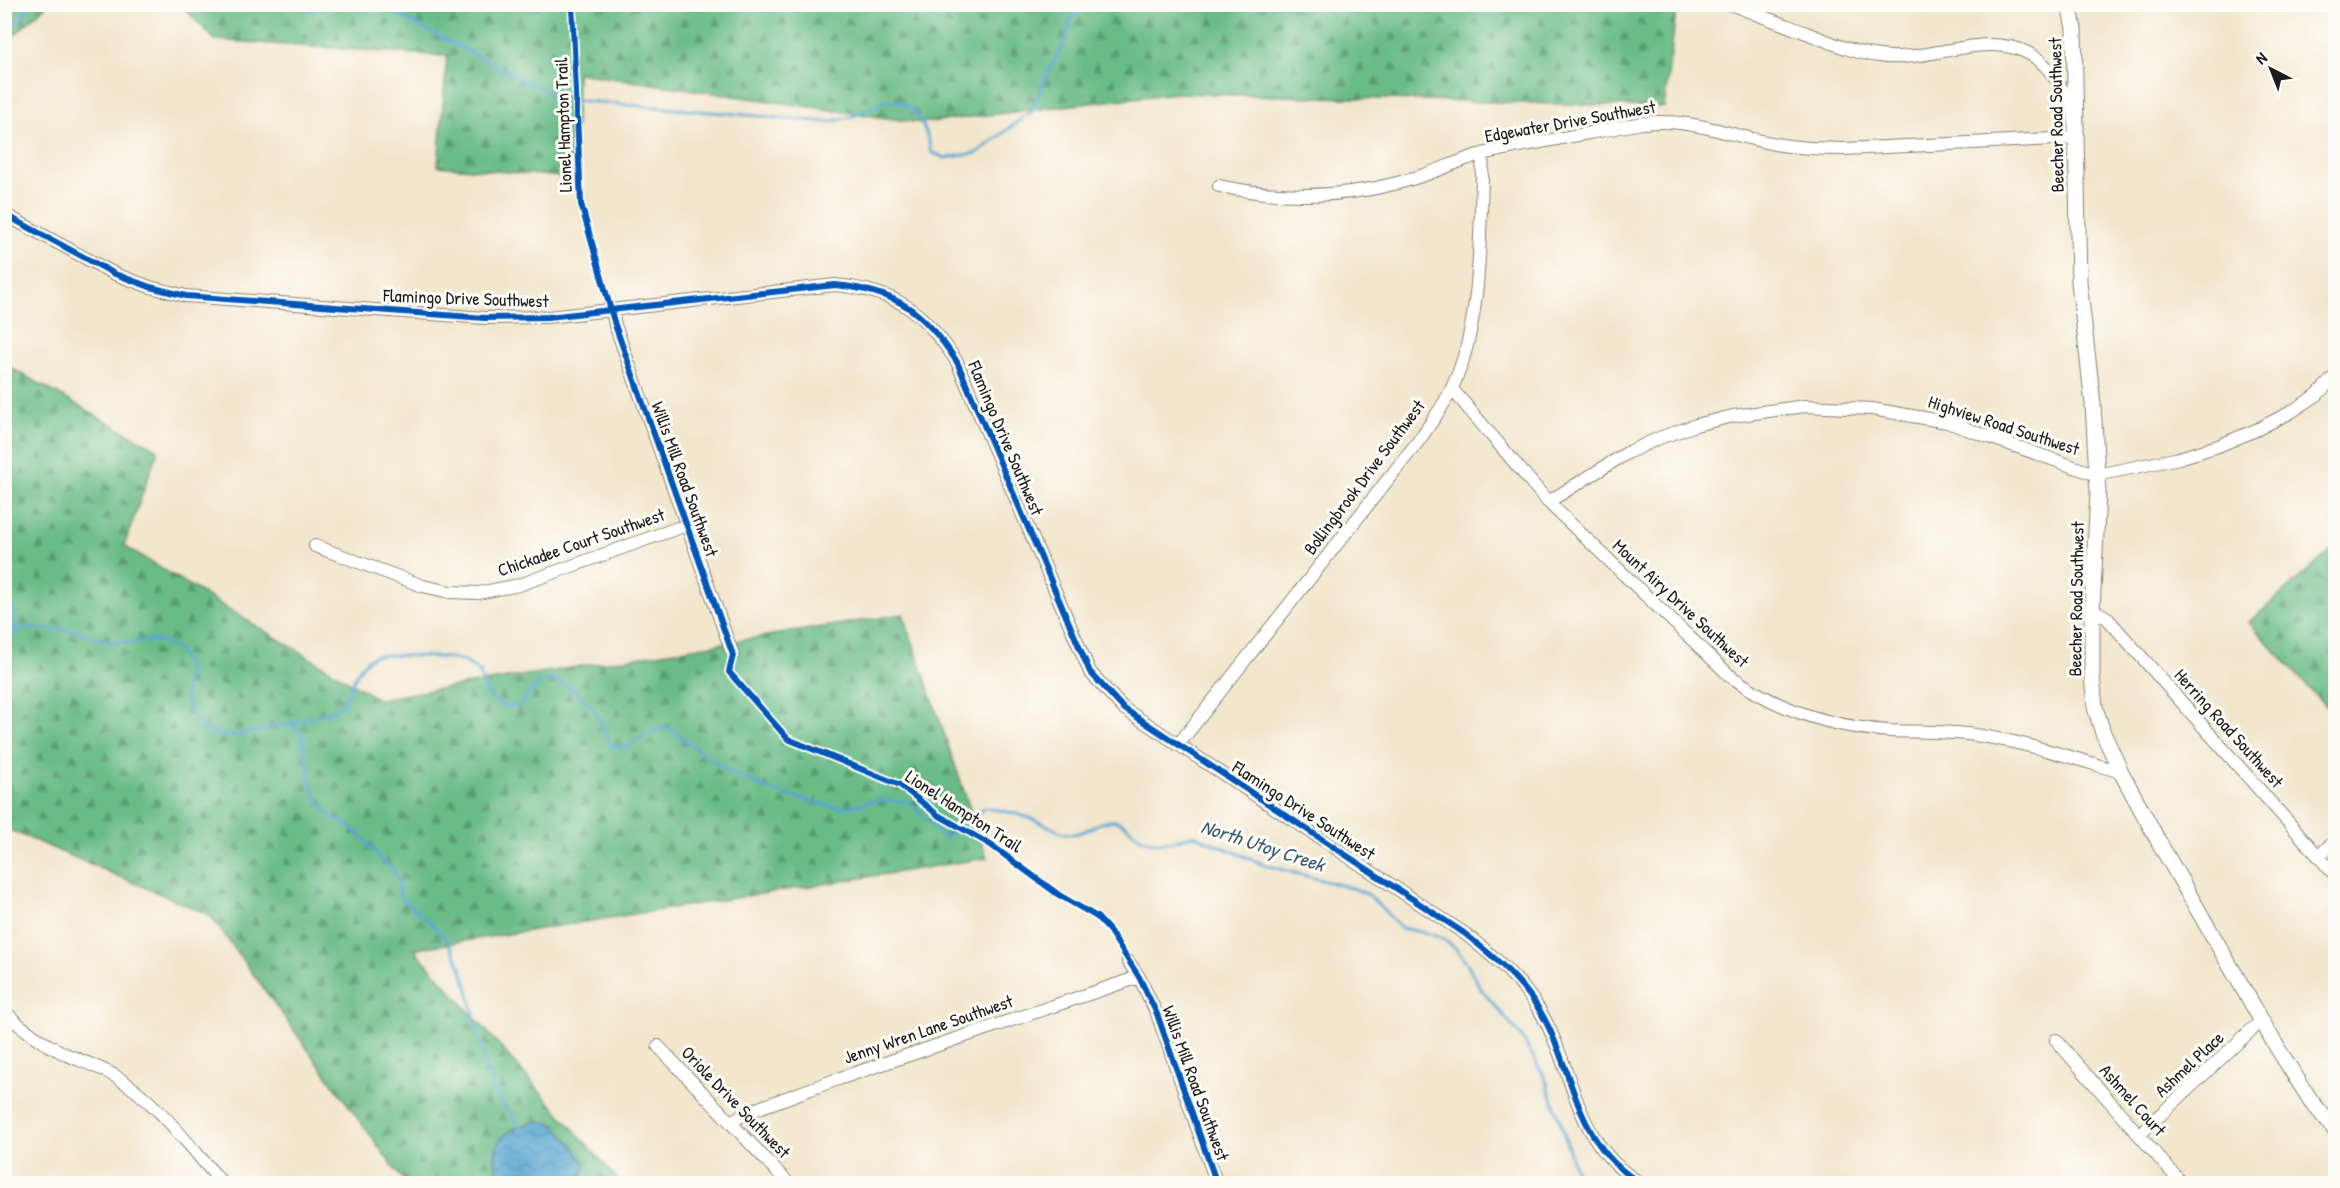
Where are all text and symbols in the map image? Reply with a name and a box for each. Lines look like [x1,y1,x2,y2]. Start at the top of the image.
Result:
street label: Beecher Road Southwest [2042,37,2070,193]
north arrow [2241,39,2301,99]
text: N [2250,47,2272,69]
street label: Lionel Hampton Trail [548,57,578,193]
street label: Edgewater Drive Southwest [1483,94,1658,148]
street label: Flamingo Drive Southwest [382,283,550,313]
street label: Flamingo Drive Southwest [962,356,1050,520]
street label: Highview Road Southwest [1925,389,2084,461]
street label: Bollingbrook Drive Southwest [1297,394,1431,560]
street label: Willis Mill Road Southwest [645,398,725,561]
street label: Chickadee Court Southwest [494,501,669,582]
street label: Beecher Road Southwest [2062,521,2090,677]
street label: Mount Airy Drive Southwest [1607,533,1755,673]
street label: Herring Road Southwest [2169,663,2290,794]
street label: Flamingo Drive Southwest [1227,754,1381,866]
street label: Lionel Hampton Trail [901,764,1027,858]
water label: North Utoy Creek [1198,812,1330,879]
street label: Jenny Wren Lane Southwest [840,988,1017,1070]
street label: Willis Mill Road Southwest [1156,1002,1236,1165]
street label: Ashmel Place [2149,1025,2229,1103]
street label: Oriole Drive Southwest [676,1040,797,1164]
street label: Ashmel Court [2094,1059,2173,1142]

